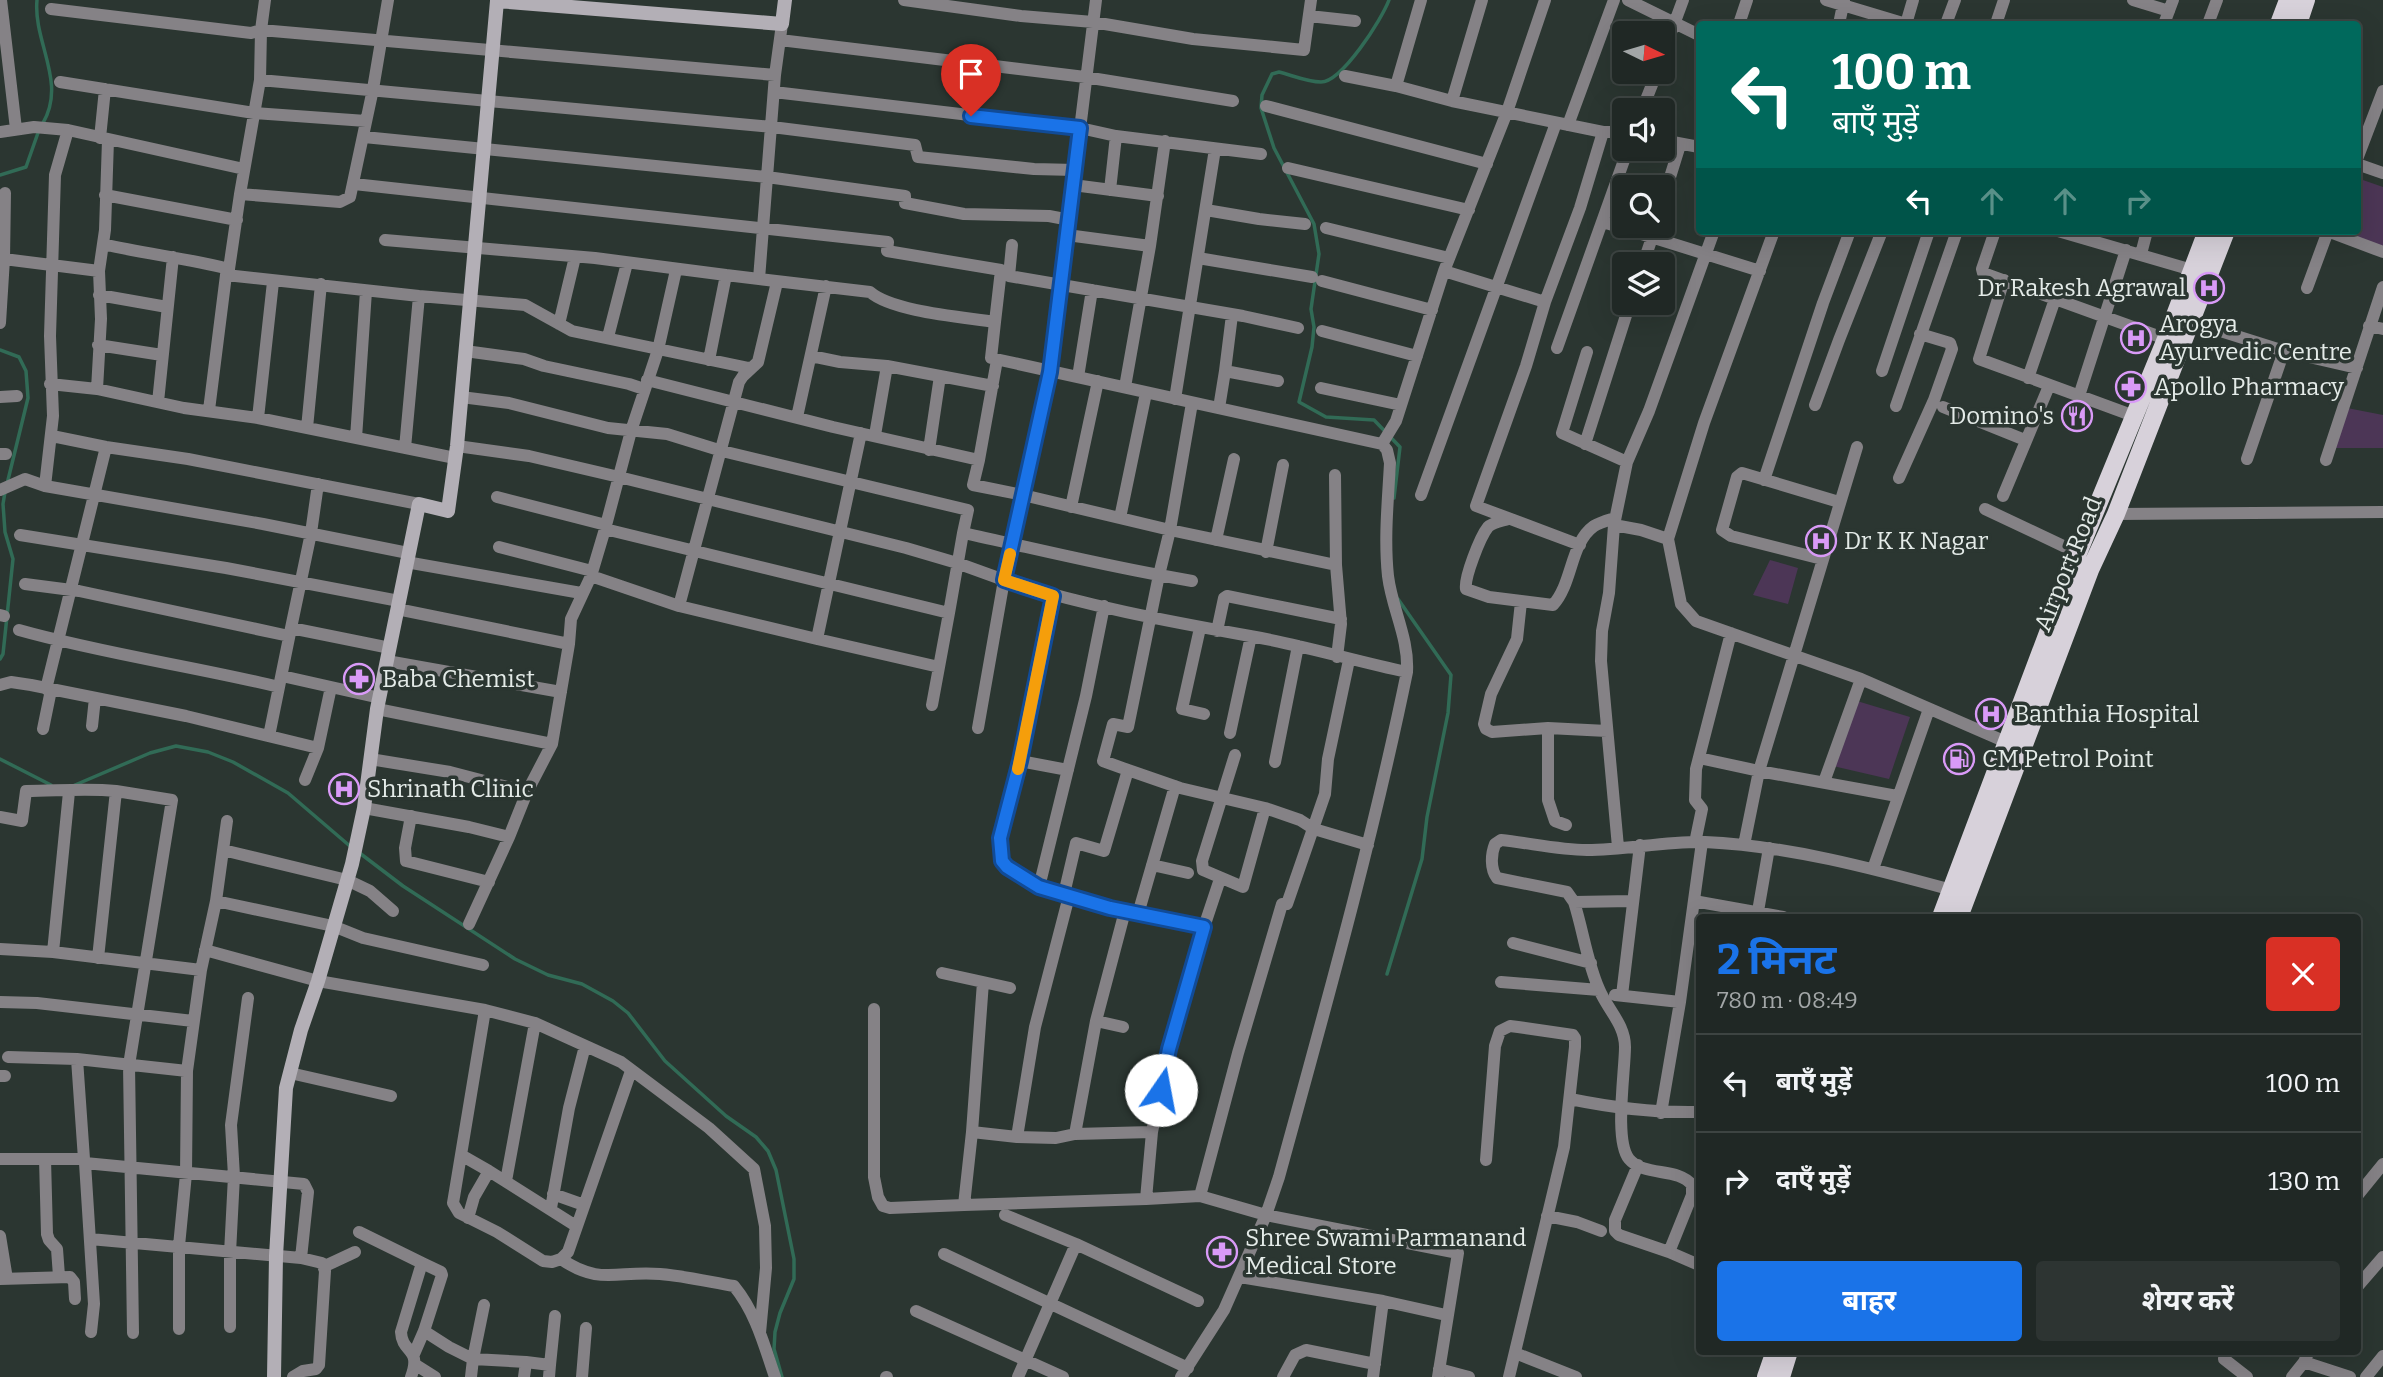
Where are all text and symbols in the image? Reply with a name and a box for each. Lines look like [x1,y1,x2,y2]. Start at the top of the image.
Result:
north arrow [1612,21,1675,84]
map controls [1612,21,1675,315]
text: 100 m [1832,43,1971,102]
pin [941,44,1001,116]
icon: left [1717,49,1808,140]
icon: arrive [952,55,990,93]
button: sound [1612,98,1675,161]
text: बाएँ मुड़ें [1832,103,1919,141]
button: search [1612,175,1675,238]
icon: left [1900,182,1938,220]
icon: ahead [1973,182,2011,220]
icon: ahead [2046,182,2084,220]
icon: right [2119,182,2157,220]
button: layers [1612,252,1675,315]
hospital icon: Dr Rakesh Agrawal [2192,271,2226,305]
place label: Dr Rakesh Agrawal [1978,274,2186,302]
place label: Arogya Ayurvedic Centre [2159,310,2352,366]
hospital icon: Arogya Ayurvedic Centre [2119,321,2153,355]
pharmacy icon: Apollo Pharmacy [2114,370,2148,404]
place label: Apollo Pharmacy [2154,373,2344,401]
restaurant icon: Domino's [2060,399,2094,433]
place label: Domino's [1949,402,2054,430]
street label: Airport Road [2028,493,2108,635]
hospital icon: Dr K K Nagar [1804,524,1838,558]
place label: Dr K K Nagar [1844,527,1989,555]
pharmacy icon: Baba Chemist [342,662,376,696]
place label: Baba Chemist [382,665,535,693]
hospital icon: Banthia Hospital [1974,697,2008,731]
place label: Banthia Hospital [2014,700,2199,728]
fuel station icon: CM Petrol Point [1942,742,1976,776]
place label: CM Petrol Point [1982,745,2154,773]
hospital icon: Shrinath Clinic [327,772,361,806]
place label: Shrinath Clinic [367,775,534,803]
text: 2 मिनट [1717,935,1836,985]
button: close [2266,937,2340,1011]
text: 780 m · 08:49 [1717,986,1858,1014]
position arrow [1124,1053,1198,1127]
icon: left [1717,1064,1755,1102]
text: बाएँ मुड़ें [1776,1066,1852,1097]
text: 100 m [2266,1068,2340,1099]
icon: right [1717,1162,1755,1200]
text: दाएँ मुड़ें [1776,1164,1851,1195]
text: 130 m [2268,1166,2340,1197]
place label: Shree Swami Parmanand Medical Store [1245,1224,1527,1280]
pharmacy icon: Shree Swami Parmanand Medical Store [1205,1235,1239,1269]
button: बाहर [1717,1261,2022,1341]
button: शेयर करें [2036,1261,2340,1341]

